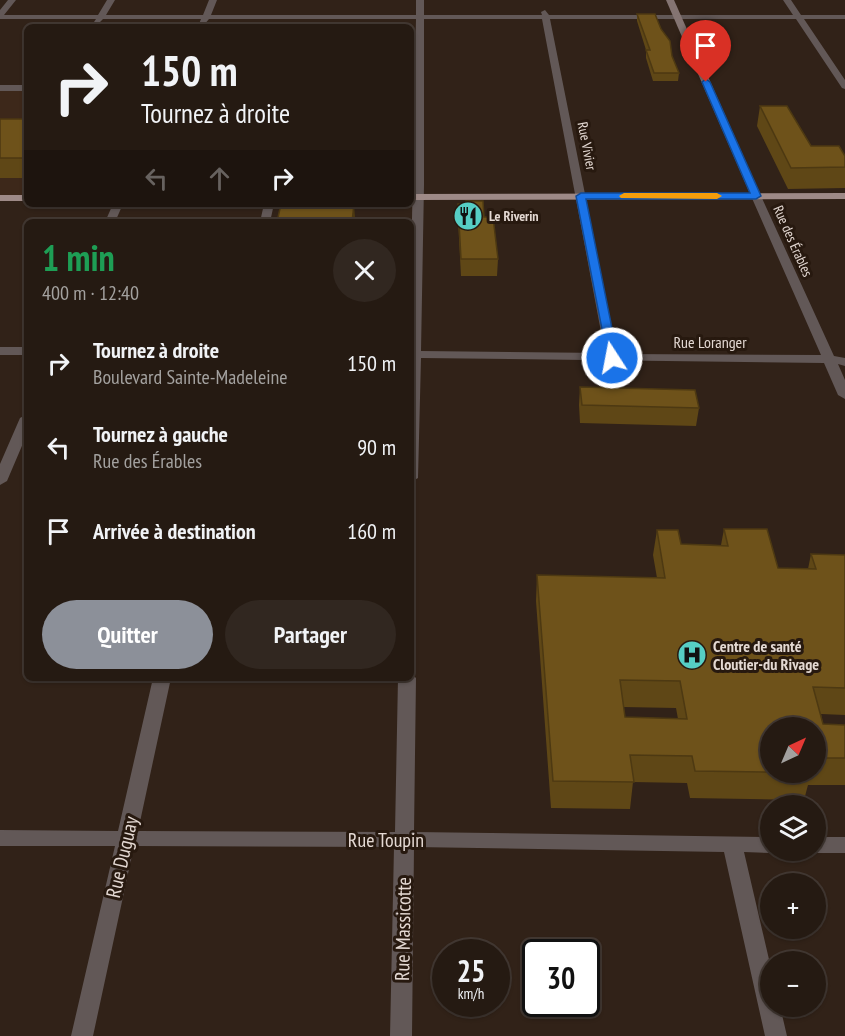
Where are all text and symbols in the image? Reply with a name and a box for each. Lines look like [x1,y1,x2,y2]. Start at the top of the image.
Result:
pin [680,20,731,82]
icon: arrive [689,29,722,62]
text: 150 m [141,43,238,98]
icon: right [42,48,120,126]
text: Tournez à droite [141,96,290,130]
street label: Rue Vivier [574,120,601,172]
icon: left [140,162,173,195]
icon: ahead [203,162,236,195]
icon: right [266,162,299,195]
restaurant icon: Le Riverin [452,200,484,232]
street label: Rue des Érables [769,202,817,280]
place label: Le Riverin [489,207,539,225]
text: 1 min [42,234,115,281]
button: close [333,239,396,302]
text: 400 m · 12:40 [42,280,139,306]
position arrow [580,326,644,390]
street label: Rue Loranger [673,332,747,352]
text: Tournez à droite [93,336,219,364]
icon: right [42,347,75,380]
text: 150 m [347,349,396,377]
text: Boulevard Sainte-Madeleine [93,364,288,390]
text: Tournez à gauche [93,420,228,448]
icon: left [42,431,75,464]
text: 90 m [357,433,396,461]
text: Rue des Érables [93,448,202,474]
icon: arrive [42,515,75,548]
text: Arrivée à destination [93,517,256,545]
text: 160 m [347,517,396,545]
button: Quitter [42,600,213,669]
button: Partager [225,600,396,669]
place label: Centre de santé Cloutier-du Rivage [713,636,819,674]
hospital icon: Centre de santé Cloutier-du Rivage [676,639,708,671]
north arrow [760,717,826,783]
map controls [760,717,826,1017]
button: layers [760,795,826,861]
street label: Rue Duguay [100,813,144,900]
street label: Rue Toupin [348,827,424,853]
button: + [760,873,826,939]
street label: Rue Massicotte [389,877,417,981]
speed limit sign: 30 [522,939,600,1017]
text: 25 [457,951,485,990]
button: − [760,951,826,1017]
text: km/h [458,984,484,1003]

